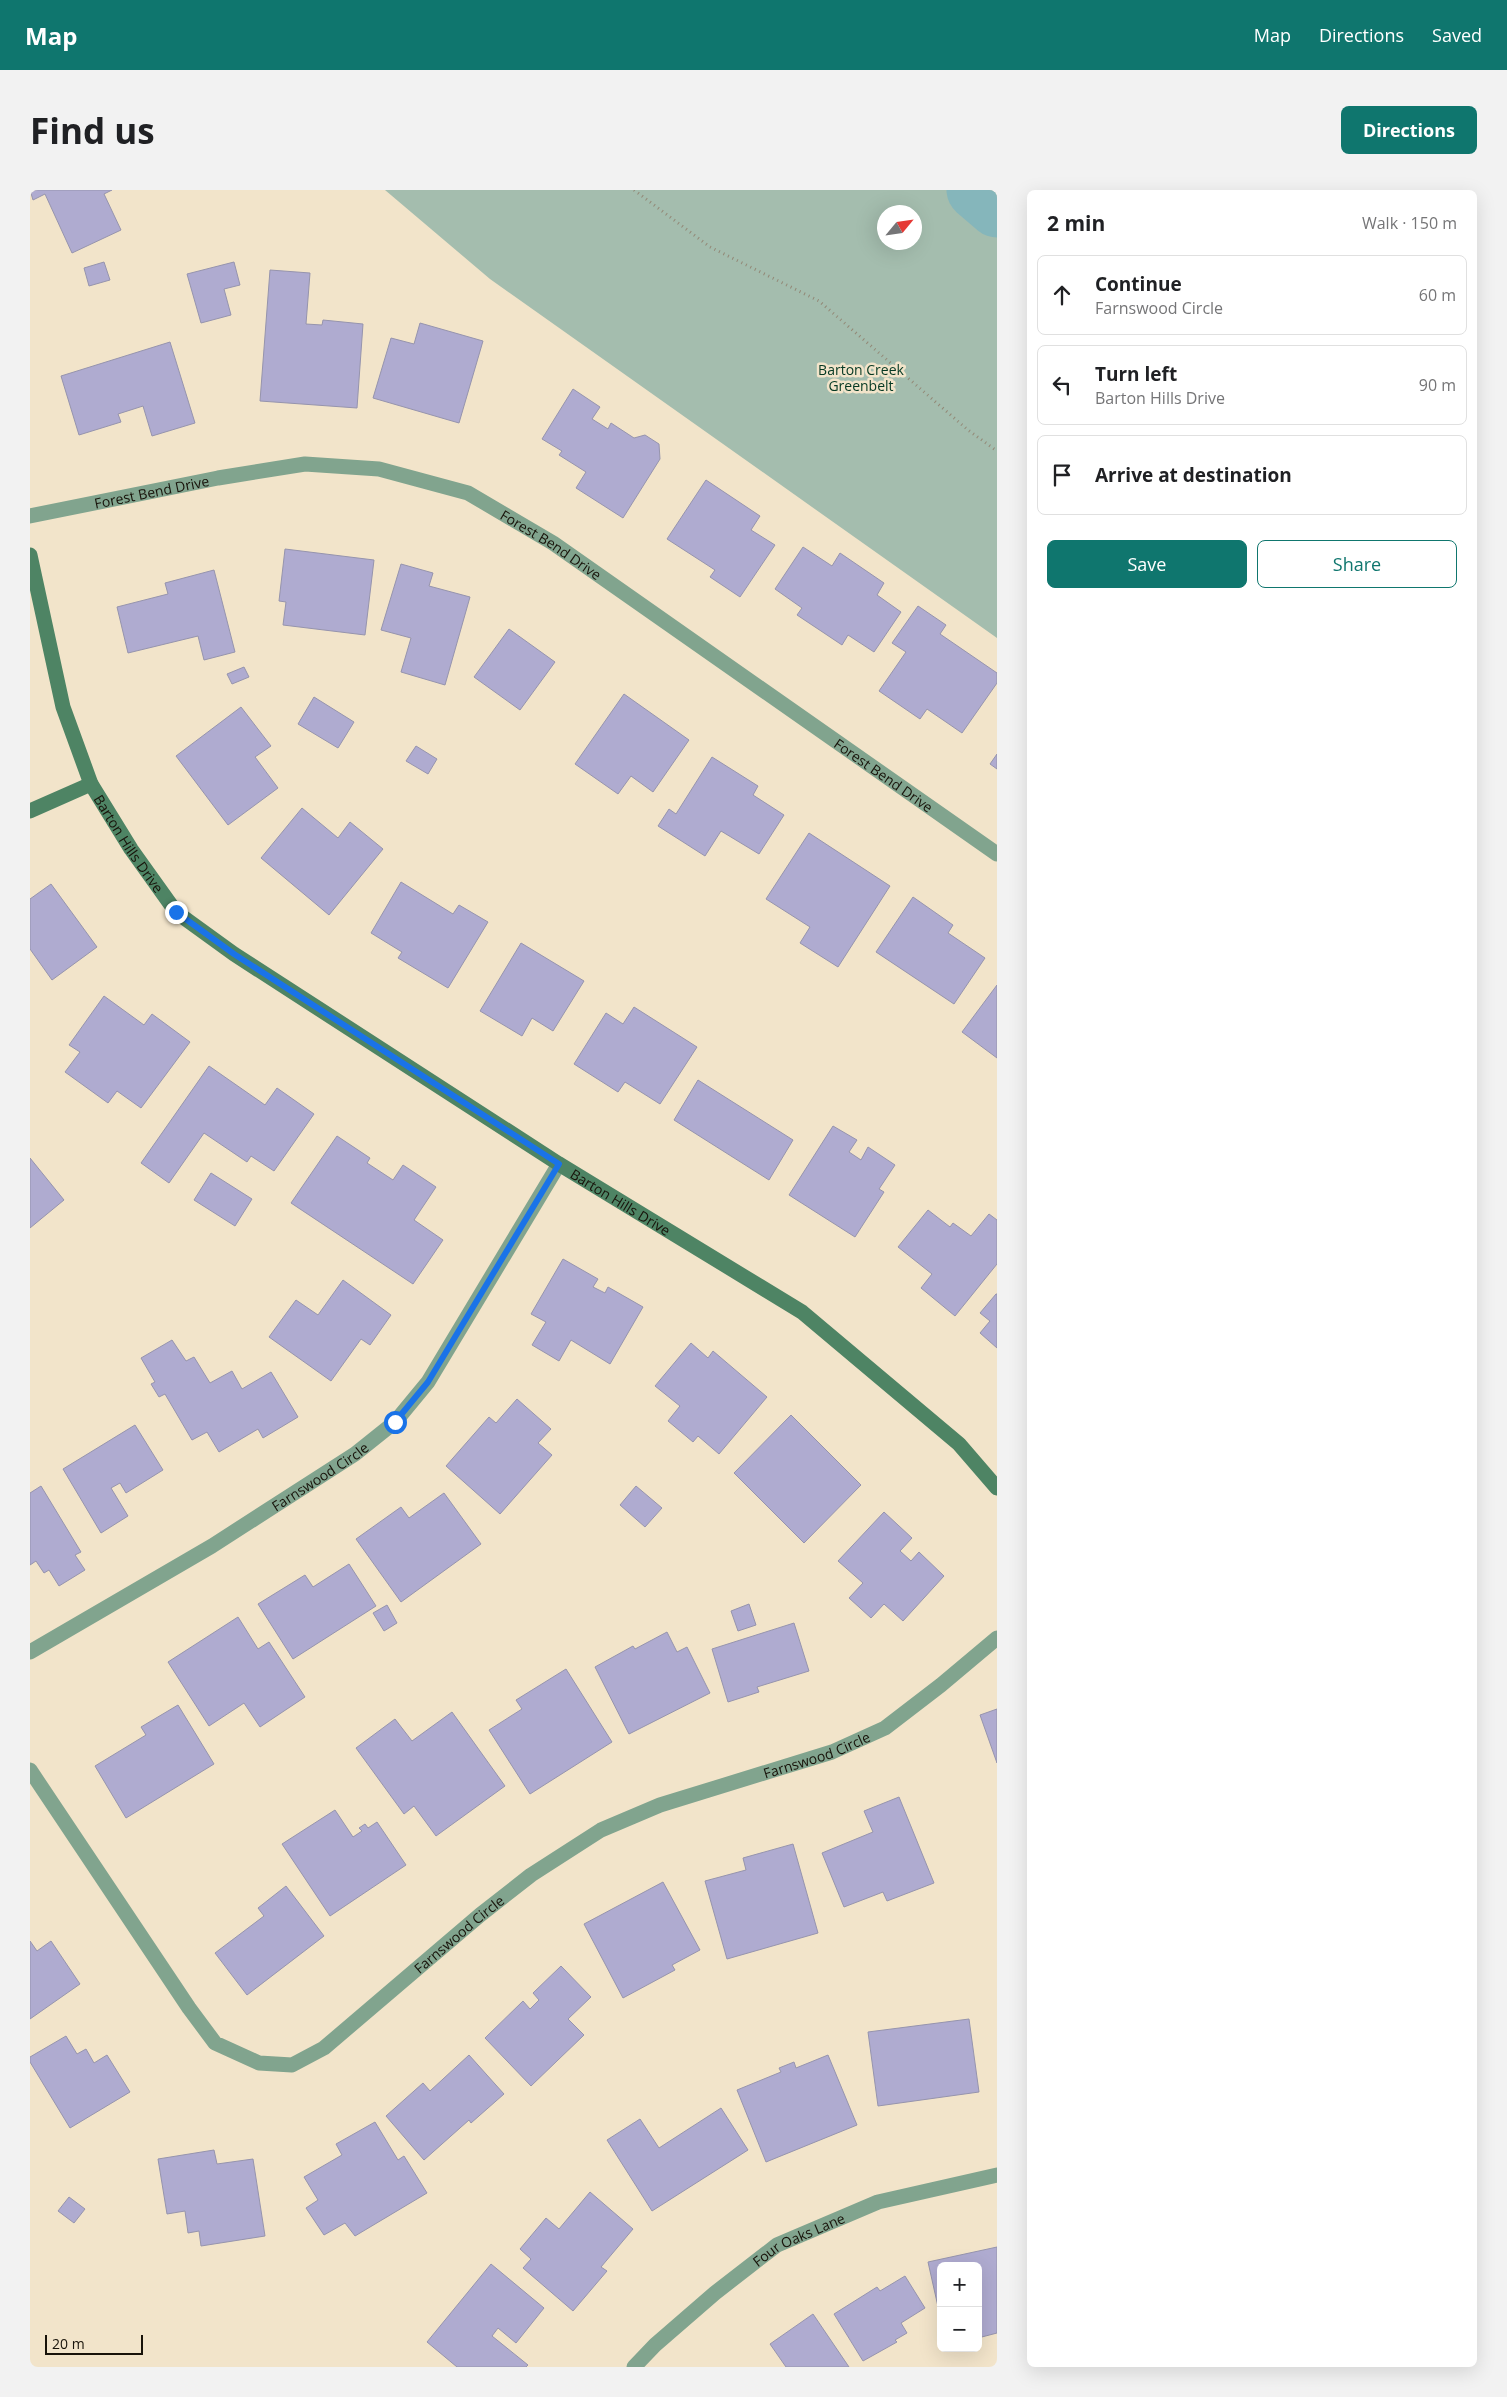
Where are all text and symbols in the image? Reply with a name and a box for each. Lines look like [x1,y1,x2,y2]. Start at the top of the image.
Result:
text: Map [25,19,77,52]
text: Map [1254,23,1291,47]
text: Directions [1319,23,1404,47]
text: Saved [1432,23,1482,47]
button: Directions [1341,106,1477,154]
text: Find us [30,107,155,154]
north arrow [877,205,922,250]
text: 2 min [1047,209,1105,237]
text: Walk · 150 m [1362,212,1457,234]
text: Continue [1095,271,1182,297]
icon: ahead [1048,281,1076,309]
text: 60 m [1419,284,1456,306]
text: Farnswood Circle [1095,297,1223,319]
park label: Barton Creek Greenbelt [818,360,905,395]
text: Turn left [1095,361,1177,387]
icon: left [1048,371,1076,399]
text: 90 m [1419,374,1456,396]
text: Barton Hills Drive [1095,387,1225,409]
icon: arrive [1048,461,1076,489]
text: Arrive at destination [1095,462,1292,488]
street label: Forest Bend Drive [92,471,211,512]
street label: Forest Bend Drive [497,505,606,584]
button: Save [1047,540,1247,588]
button: Share [1257,540,1457,588]
street label: Forest Bend Drive [831,734,937,816]
street label: Barton Hills Drive [90,791,169,896]
route end [165,901,188,924]
street label: Barton Hills Drive [567,1164,674,1239]
route start [384,1411,407,1434]
street label: Farnswood Circle [268,1437,372,1515]
street label: Farnswood Circle [761,1727,873,1782]
street label: Farnswood Circle [409,1890,508,1977]
street label: Four Oaks Lane [748,2208,848,2270]
map controls [937,2262,982,2352]
button: + [937,2262,982,2307]
button: − [937,2307,982,2352]
scale bar [45,2332,142,2355]
text: 20 m [52,2334,85,2353]

